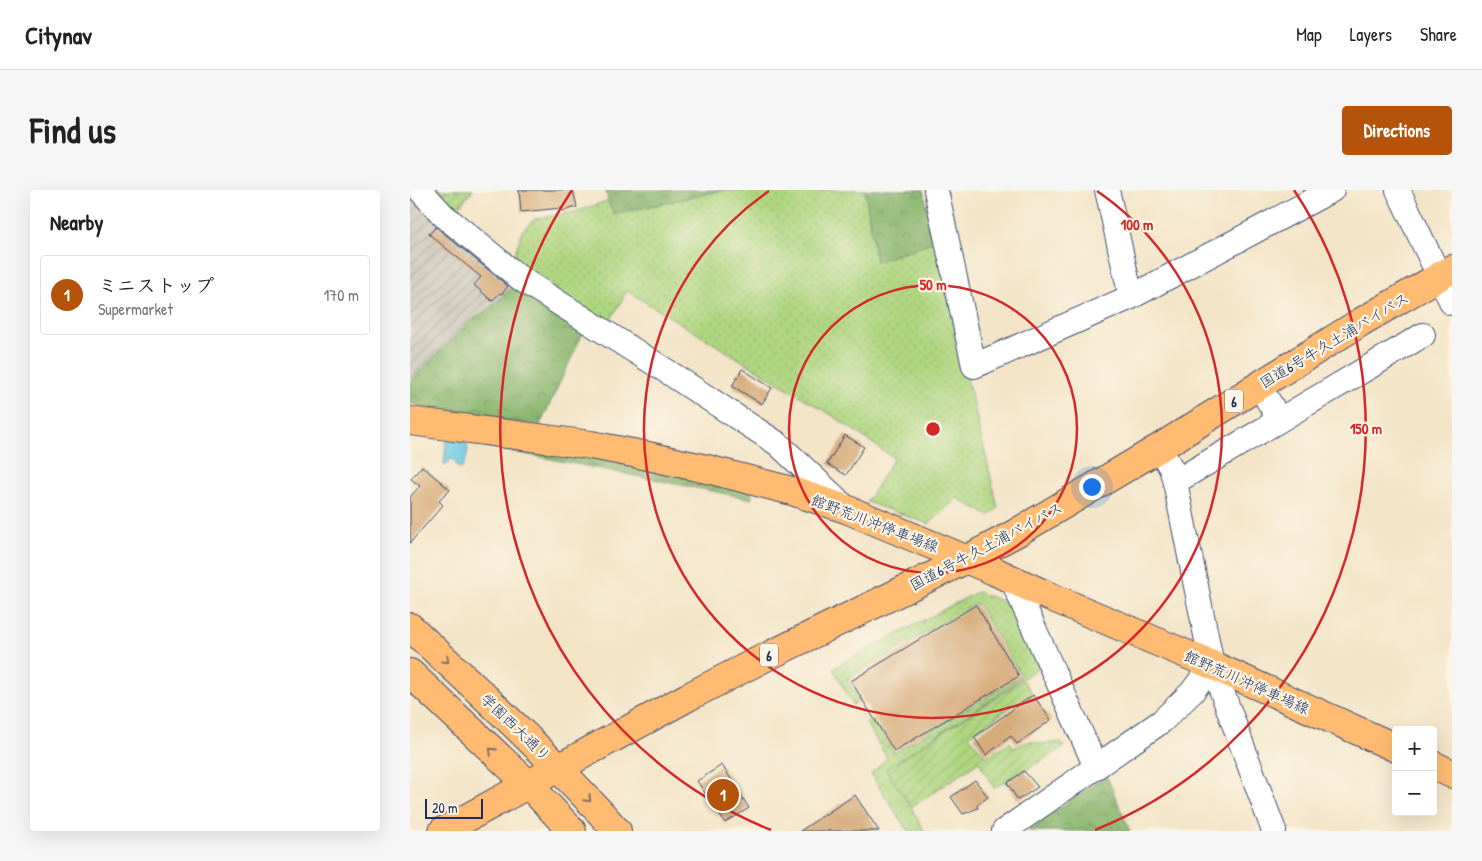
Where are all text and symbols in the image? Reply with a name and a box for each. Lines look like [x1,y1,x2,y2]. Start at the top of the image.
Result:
text: Citynav [25,19,92,51]
text: Map [1296,22,1322,47]
text: Layers [1350,22,1392,47]
text: Share [1420,22,1457,47]
button: Directions [1342,106,1452,155]
text: Find us [30,107,116,154]
text: Nearby [50,208,103,237]
text: 100 m [1121,214,1153,235]
text: ミニストップ [98,272,214,298]
text: 50 m [920,274,946,295]
text: 1 [64,284,70,306]
text: 170 m [324,284,359,306]
street label: 国道6号牛久土浦バイパス [1255,287,1413,393]
text: Supermarket [98,298,173,320]
road number: 6 [1225,390,1243,412]
text: 150 m [1350,418,1382,439]
centre of rings [924,420,942,438]
your location [1079,474,1105,500]
street label: 館野荒川沖停車場線 [808,489,942,557]
street label: 国道6号牛久土浦バイパス [906,497,1066,595]
road number: 6 [760,644,778,666]
street label: 館野荒川沖停車場線 [1181,645,1313,719]
one-way arrow [440,654,449,663]
street label: 学園西大通り [476,688,556,766]
map controls [1392,726,1437,816]
button: + [1392,726,1437,771]
one-way arrow [489,748,498,757]
button: − [1392,771,1437,816]
pin: 1 [707,776,739,814]
one-way arrow [583,793,592,802]
scale bar [425,796,482,819]
text: 20 m [432,798,458,817]

